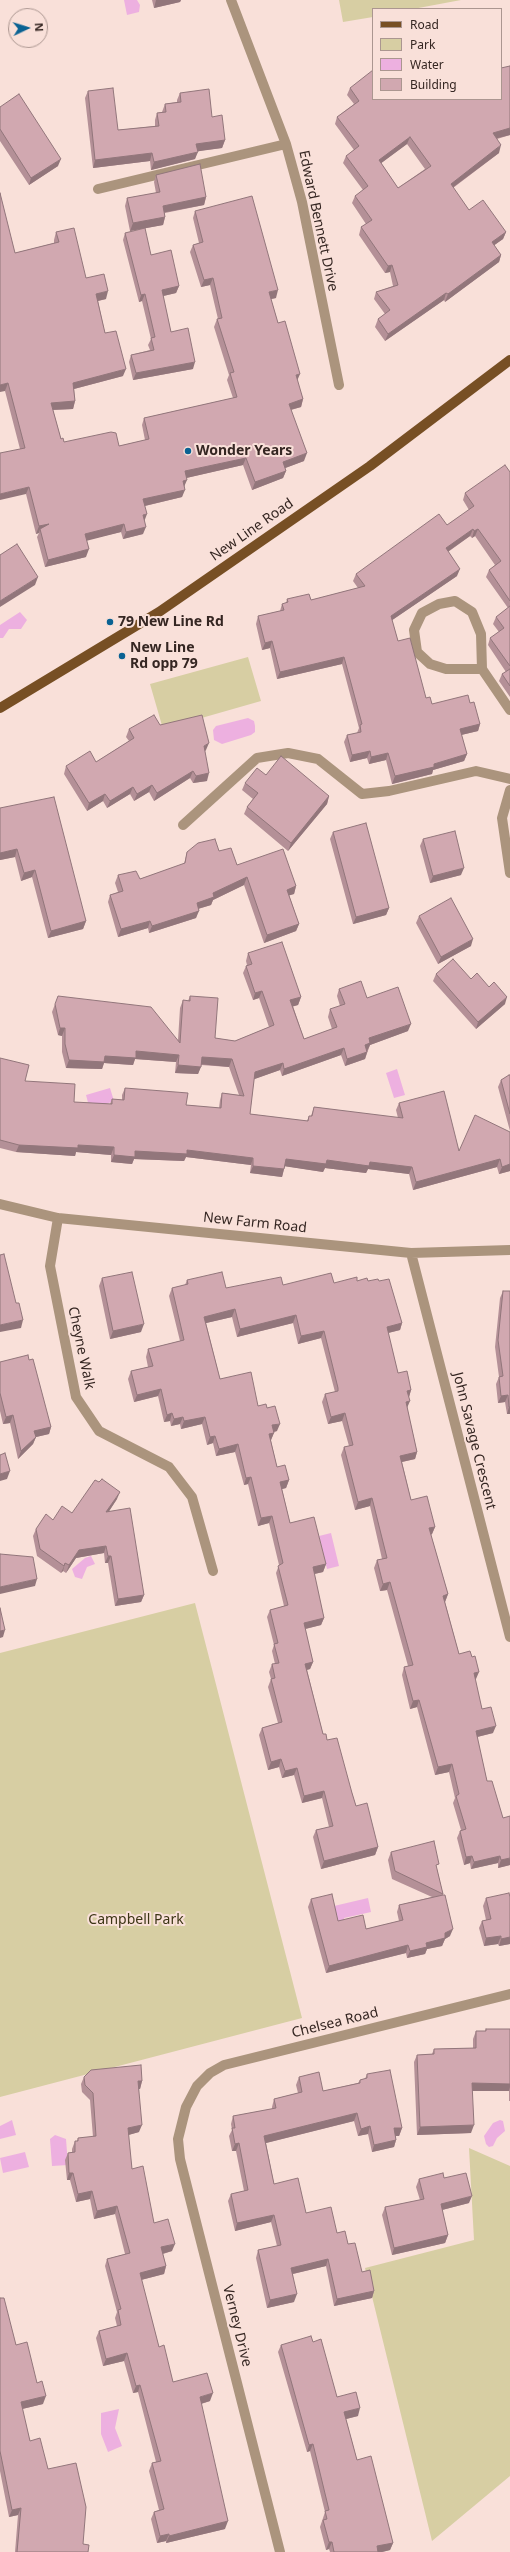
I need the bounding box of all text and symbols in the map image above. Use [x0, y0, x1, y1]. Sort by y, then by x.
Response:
north arrow [8, 8, 48, 48]
legend [372, 8, 502, 100]
text: Road [410, 16, 439, 33]
text: N [32, 22, 47, 32]
text: Park [410, 36, 435, 53]
text: Water [410, 56, 444, 73]
text: Building [410, 76, 457, 93]
street label: Edward Bennett Drive [295, 149, 341, 293]
place label: Wonder Years [196, 443, 292, 459]
marker: Wonder Years [183, 446, 193, 456]
street label: New Line Road [207, 495, 297, 565]
place label: 79 New Line Rd [118, 614, 224, 630]
marker: 79 New Line Rd [105, 617, 115, 627]
place label: New Line Rd opp 79 [130, 640, 198, 672]
marker: New Line Rd opp 79 [117, 651, 127, 661]
street label: New Farm Road [202, 1209, 308, 1237]
street label: Cheyne Walk [64, 1305, 98, 1391]
street label: John Savage Crescent [449, 1370, 499, 1512]
park label: Campbell Park [88, 1912, 184, 1928]
street label: Chelsea Road [290, 2004, 380, 2042]
street label: Verney Drive [219, 2283, 255, 2369]

